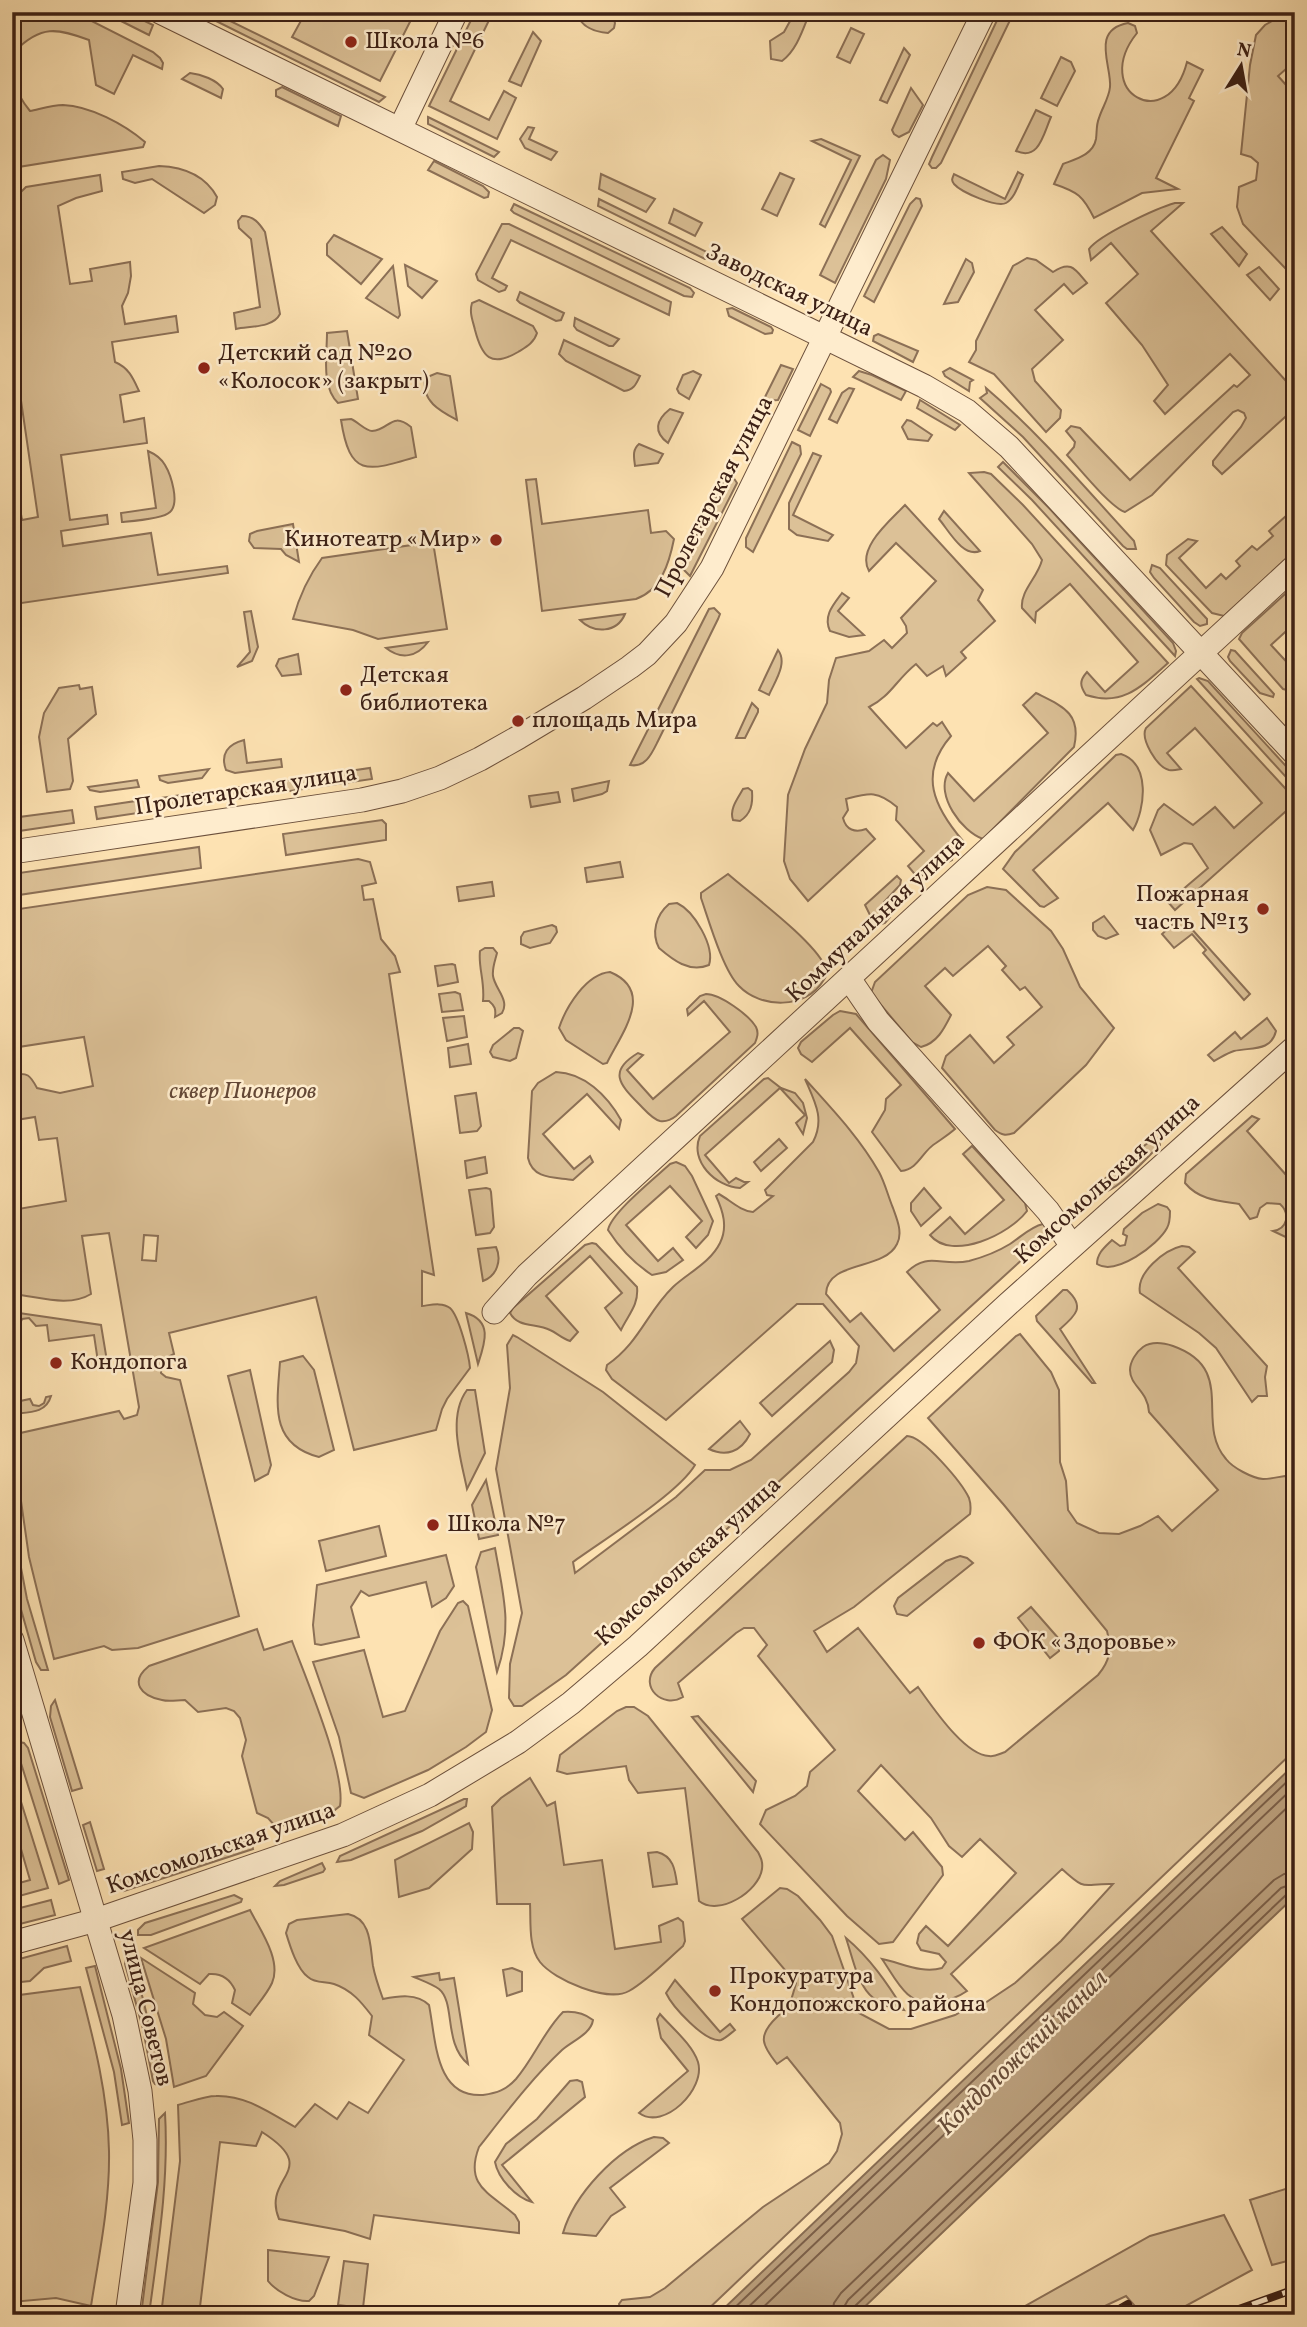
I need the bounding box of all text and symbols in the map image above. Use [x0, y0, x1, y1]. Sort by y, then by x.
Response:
place label: Школа №6 [365, 25, 484, 59]
north arrow [1206, 32, 1276, 102]
marker: Школа №6 [343, 34, 359, 50]
text: N [1235, 37, 1253, 65]
street label: Заводская улица [699, 236, 879, 346]
place label: Детский сад №20 «Колосок» (закрыт) [218, 337, 429, 399]
marker: Детский сад №20 «Колосок» (закрыт) [196, 360, 212, 376]
street label: Пролетарская улица [647, 390, 783, 604]
place label: Кинотеатр «Мир» [284, 523, 482, 557]
marker: Кинотеатр «Мир» [488, 532, 504, 548]
place label: Детская библиотека [360, 659, 489, 721]
marker: Детская библиотека [338, 682, 354, 698]
place label: площадь Мира [532, 704, 698, 738]
marker: площадь Мира [510, 713, 526, 729]
street label: Пролетарская улица [132, 757, 360, 825]
street label: Коммунальная улица [779, 827, 973, 1011]
place label: Пожарная часть №13 [1134, 878, 1249, 940]
marker: Пожарная часть №13 [1255, 901, 1271, 917]
park label: сквер Пионеров [169, 1075, 317, 1109]
street label: Комсомольская улица [1007, 1087, 1209, 1273]
place label: Кондопога [70, 1346, 188, 1380]
marker: Кондопога [48, 1355, 64, 1371]
street label: Комсомольская улица [588, 1469, 790, 1655]
place label: Школа №7 [447, 1508, 566, 1542]
marker: Школа №7 [425, 1517, 441, 1533]
place label: ФОК «Здоровье» [993, 1626, 1177, 1660]
marker: ФОК «Здоровье» [971, 1635, 987, 1651]
street label: Комсомольская улица [102, 1794, 340, 1904]
street label: улица Советов [109, 1926, 181, 2090]
place label: Прокуратура Кондопожского района [729, 1960, 986, 2022]
water label: Кондопожский канал [930, 1962, 1116, 2144]
marker: Прокуратура Кондопожского района [707, 1983, 723, 1999]

